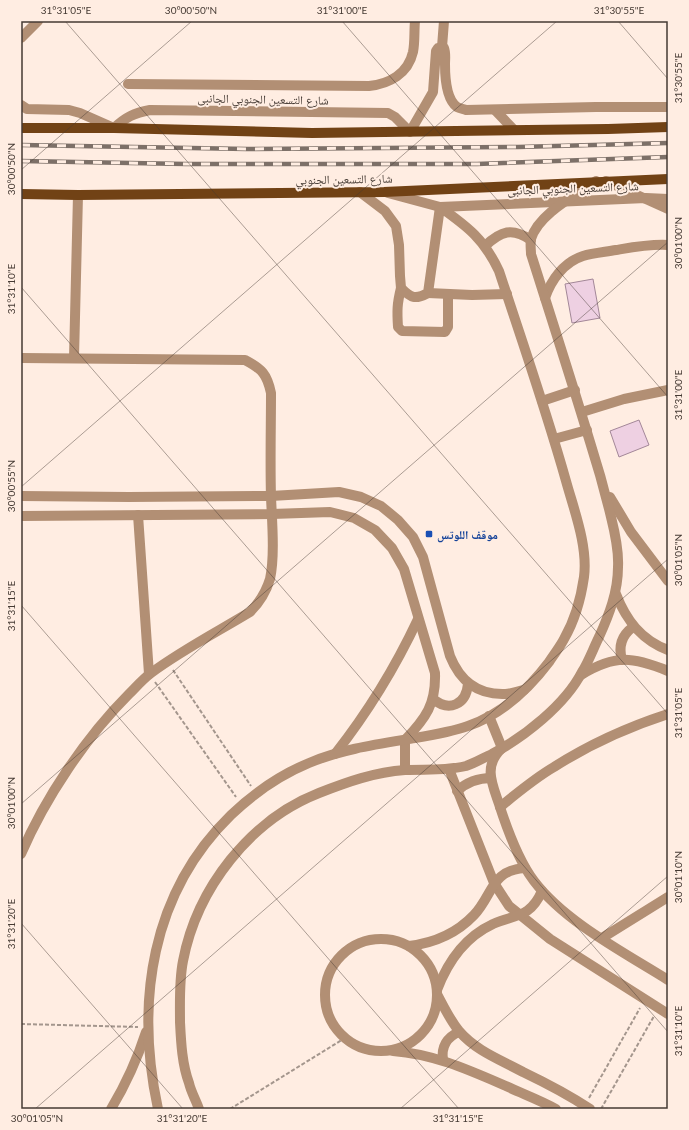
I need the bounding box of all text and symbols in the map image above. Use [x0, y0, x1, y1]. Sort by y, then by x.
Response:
text: 31°31'05"E [41, 4, 91, 16]
text: 30°00'50"N [165, 4, 217, 16]
text: 31°31'00"E [317, 4, 367, 16]
text: 31°30'55"E [594, 4, 644, 16]
text: 31°30'55"E [672, 53, 684, 103]
street label: شارع التسعين الجنوبي الجانبى [197, 90, 329, 111]
text: 30°00'50"N [5, 143, 17, 195]
street label: شارع التسعين الجنوبي [295, 171, 393, 190]
street label: شارع التسعين الجنوبي الجانبى [507, 178, 639, 201]
text: 30°01'00"N [672, 217, 684, 269]
text: 31°31'10"E [5, 264, 17, 314]
text: 31°31'00"E [672, 370, 684, 420]
text: 30°00'55"N [5, 460, 17, 512]
place label: موقف اللوتس [437, 527, 498, 543]
marker: موقف اللوتس [424, 529, 434, 539]
text: 30°01'05"N [672, 534, 684, 586]
text: 31°31'15"E [5, 581, 17, 631]
text: 31°31'05"E [672, 688, 684, 738]
text: 30°01'00"N [5, 777, 17, 829]
text: 30°01'10"N [672, 851, 684, 903]
text: 31°31'20"E [5, 899, 17, 949]
text: 31°31'10"E [672, 1006, 684, 1056]
text: 30°01'05"N [11, 1112, 63, 1124]
text: 31°31'20"E [157, 1112, 207, 1124]
text: 31°31'15"E [433, 1112, 483, 1124]

